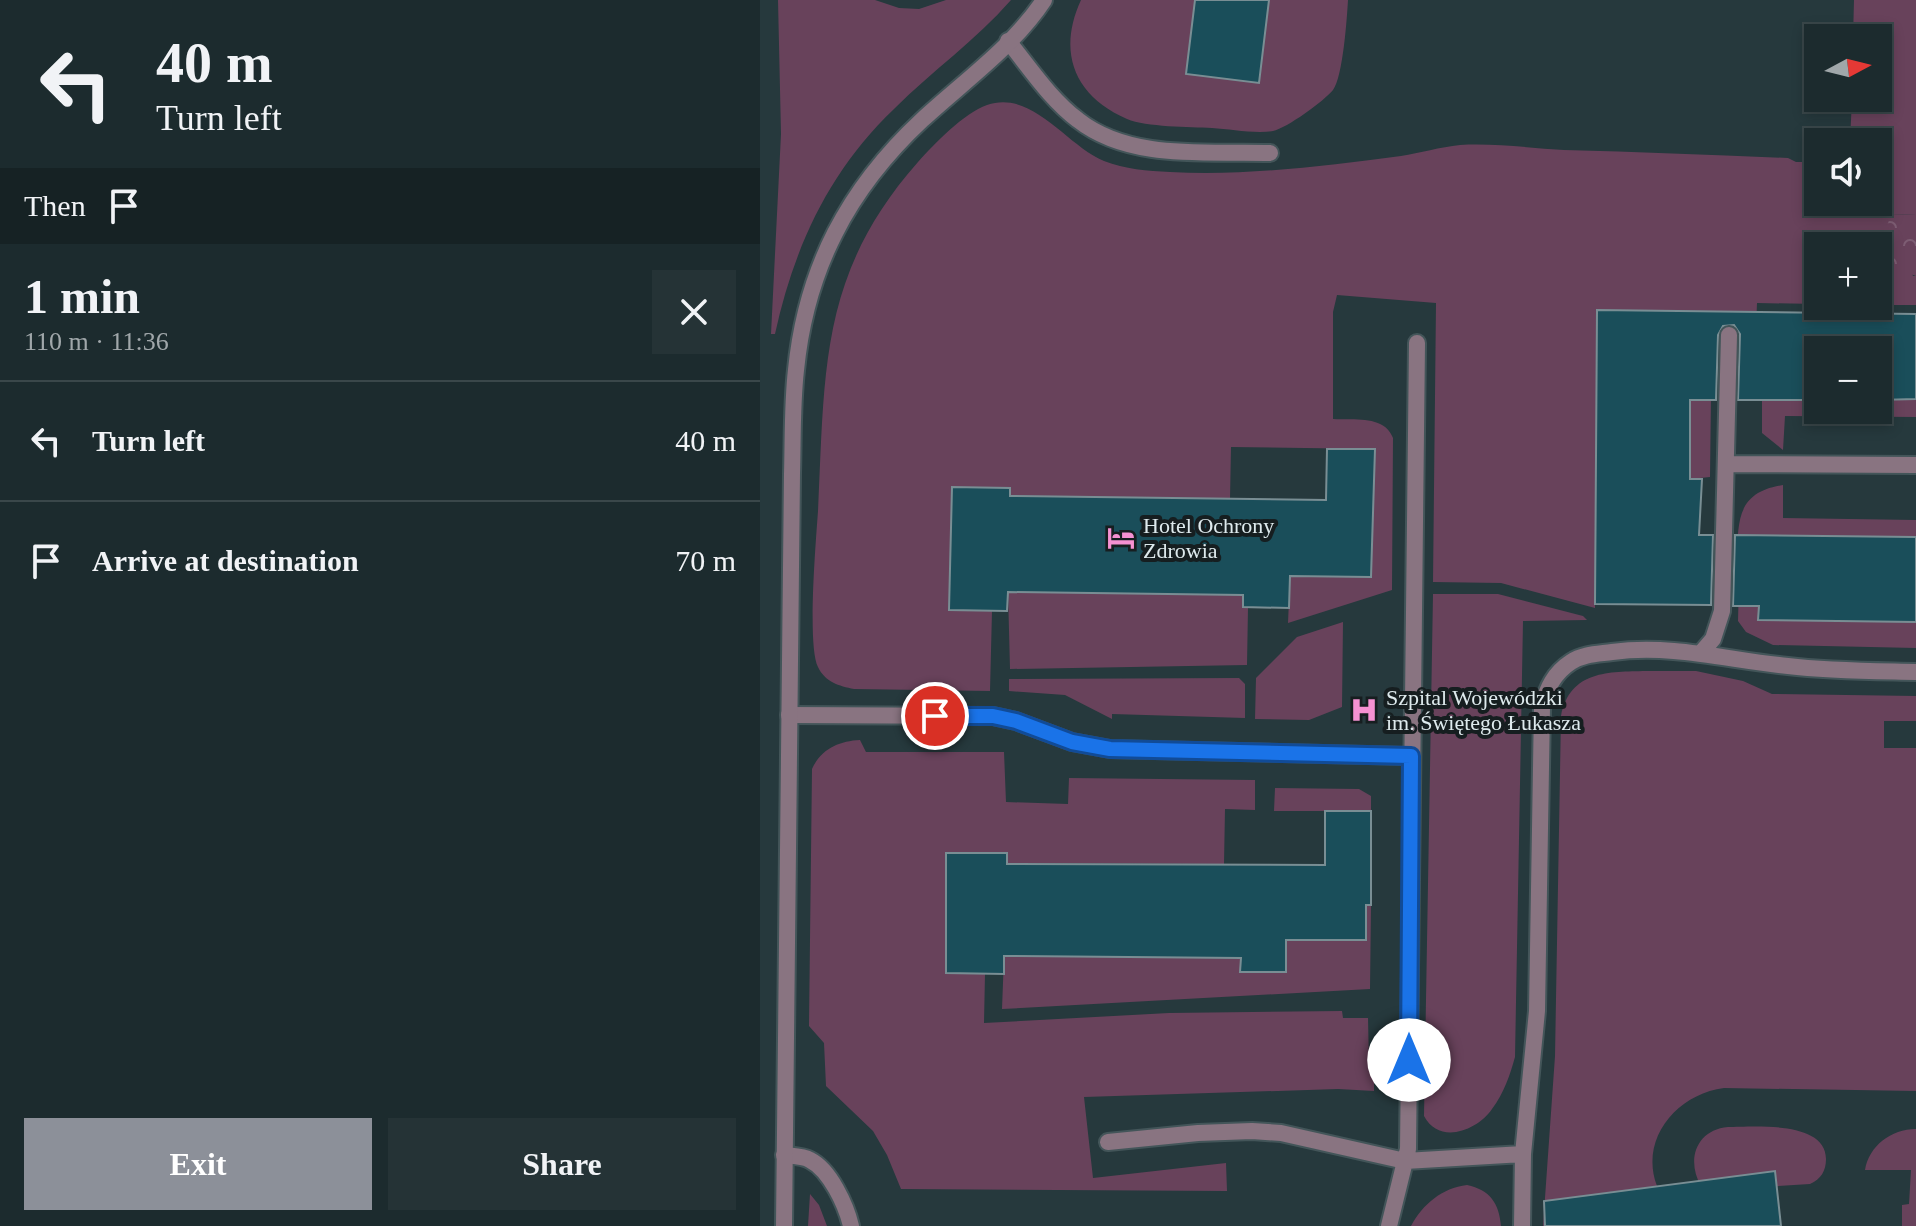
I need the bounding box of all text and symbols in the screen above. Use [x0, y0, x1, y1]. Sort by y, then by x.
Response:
north arrow [1804, 24, 1892, 112]
map controls [1804, 24, 1892, 424]
icon: left [24, 32, 128, 136]
text: 40 m [156, 32, 273, 94]
text: Turn left [156, 98, 282, 138]
button: sound [1804, 128, 1892, 216]
icon: arrive [102, 184, 146, 228]
text: Then [24, 189, 86, 222]
button: + [1804, 232, 1892, 320]
text: 1 min [24, 270, 140, 323]
button: close [652, 270, 736, 354]
text: 110 m · 11:36 [24, 327, 169, 356]
button: − [1804, 336, 1892, 424]
icon: left [24, 419, 68, 463]
text: Turn left [92, 424, 205, 457]
text: 40 m [675, 424, 736, 457]
place label: Hotel Ochrony Zdrowia [1143, 513, 1274, 563]
hotel icon: Hotel Ochrony Zdrowia [1106, 523, 1136, 553]
icon: arrive [24, 539, 68, 583]
text: Arrive at destination [92, 544, 359, 577]
text: 70 m [675, 544, 736, 577]
pin [901, 682, 969, 750]
place label: Szpital Wojewódzki im. Świętego Łukasza [1386, 685, 1581, 735]
icon: arrive [913, 694, 957, 738]
hospital icon: Szpital Wojewódzki im. Świętego Łukasza [1349, 695, 1379, 725]
position arrow [1367, 1018, 1451, 1102]
button: Exit [24, 1118, 372, 1210]
button: Share [388, 1118, 736, 1210]

